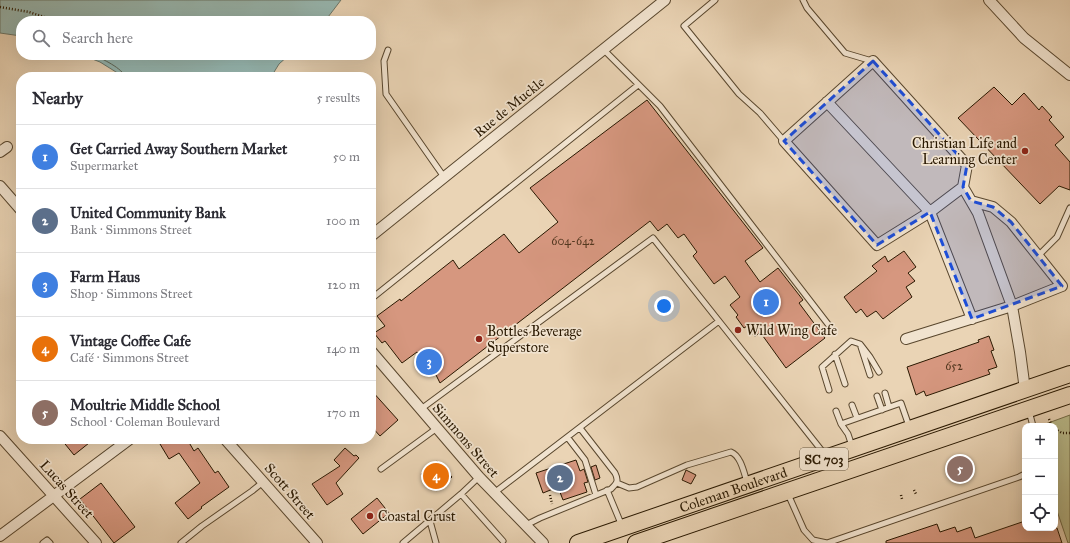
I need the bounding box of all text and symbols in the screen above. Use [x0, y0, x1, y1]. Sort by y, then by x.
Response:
search box [16, 16, 376, 60]
icon: search [30, 27, 52, 49]
text: Search here [62, 29, 133, 47]
street label: Rue de Muckle [471, 74, 548, 141]
text: Nearby [32, 88, 83, 109]
text: 5 results [316, 90, 360, 106]
place label: Christian Life and Learning Center [912, 135, 1018, 168]
text: Get Carried Away Southern Market [70, 140, 287, 158]
marker: Christian Life and Learning Center [1020, 146, 1030, 156]
text: 1 [42, 149, 48, 165]
text: 50 m [333, 149, 360, 165]
text: Supermarket [70, 158, 138, 174]
text: United Community Bank [70, 204, 226, 222]
text: 2 [42, 213, 48, 229]
text: 100 m [326, 213, 360, 229]
text: Bank · Simmons Street [70, 222, 192, 238]
house number: 604-642 [551, 234, 595, 248]
text: Farm Haus [70, 268, 140, 286]
text: 3 [42, 277, 48, 293]
text: 120 m [327, 277, 360, 293]
text: Shop · Simmons Street [70, 286, 193, 302]
pin: 1 [753, 287, 779, 317]
your location [654, 296, 674, 316]
place label: Wild Wing Cafe [746, 322, 837, 339]
place label: Bottles Beverage Superstore [487, 323, 582, 356]
marker: Wild Wing Cafe [733, 325, 743, 335]
text: Vintage Coffee Cafe [70, 332, 191, 350]
marker: Bottles Beverage Superstore [474, 334, 484, 344]
text: 4 [41, 341, 49, 357]
text: 140 m [326, 341, 360, 357]
pin: 3 [416, 347, 442, 377]
text: Café · Simmons Street [70, 350, 189, 366]
house number: 652 [945, 359, 963, 373]
text: Moultrie Middle School [70, 396, 220, 414]
street label: Simmons Street [429, 400, 503, 481]
text: 5 [42, 405, 48, 421]
text: 170 m [327, 405, 360, 421]
text: School · Coleman Boulevard [70, 414, 220, 430]
map controls [1022, 423, 1058, 531]
button: + [1022, 423, 1058, 459]
road number: SC 703 [800, 448, 848, 470]
pin: 5 [947, 454, 973, 484]
street label: Lucas Street [36, 457, 97, 522]
button: − [1022, 459, 1058, 495]
street label: Scott Street [261, 460, 319, 523]
pin: 4 [423, 461, 449, 491]
pin: 2 [547, 463, 573, 493]
street label: Coleman Boulevard [677, 464, 789, 517]
button: locate [1022, 495, 1058, 531]
place label: Coastal Crust [378, 508, 456, 525]
marker: Coastal Crust [365, 511, 375, 521]

